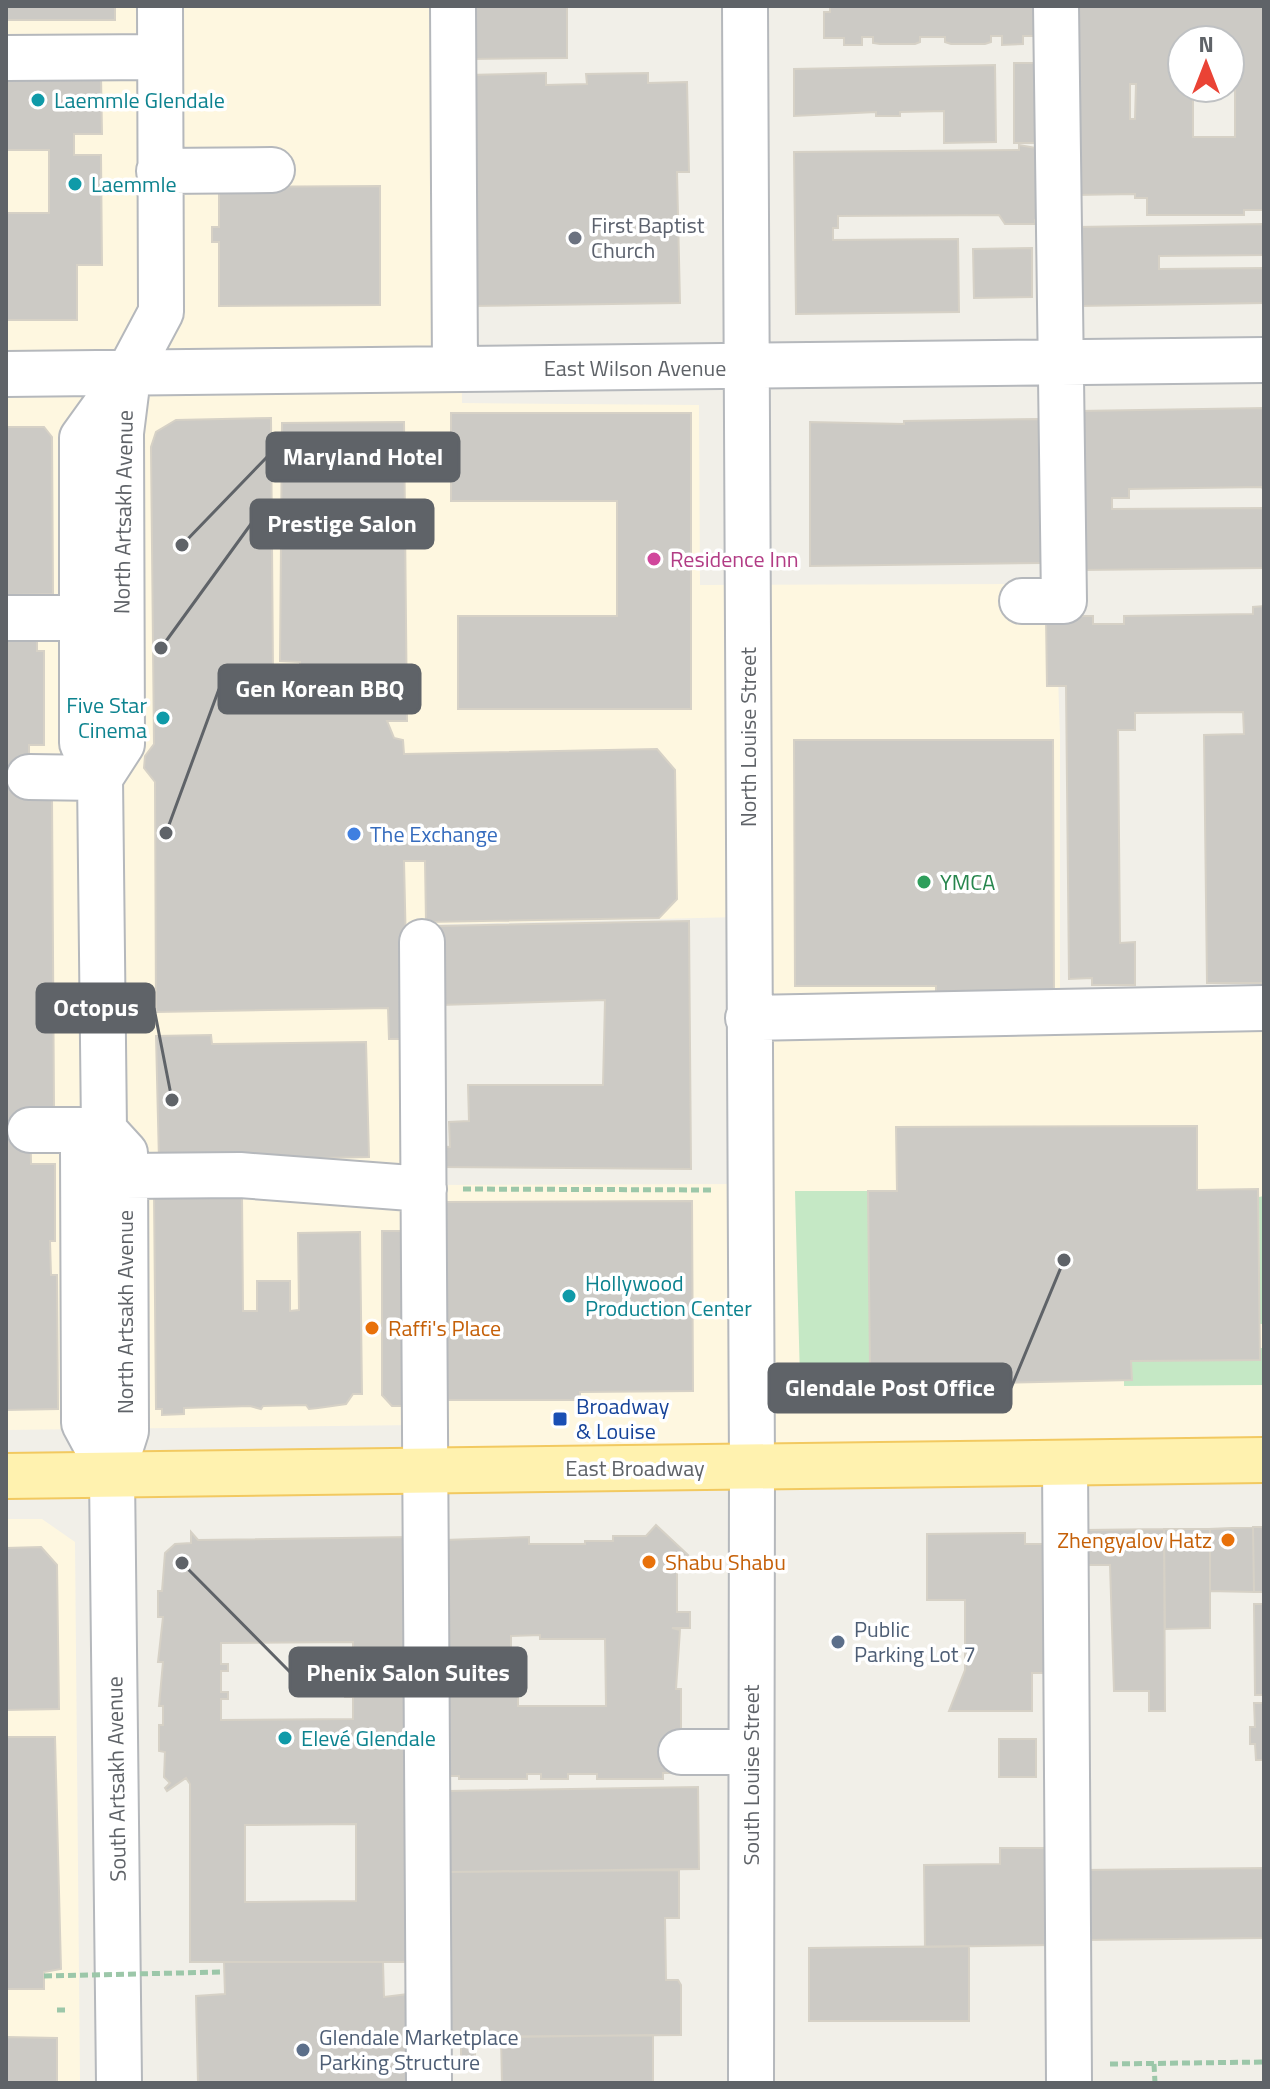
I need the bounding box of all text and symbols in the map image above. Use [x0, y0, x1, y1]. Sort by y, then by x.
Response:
north arrow [1166, 24, 1246, 104]
text: N [1198, 27, 1214, 61]
place label: Laemmle Glendale [54, 83, 225, 117]
marker: Laemmle Glendale [29, 91, 47, 109]
place label: Laemmle [91, 167, 177, 201]
marker: Laemmle [66, 175, 84, 193]
place label: First Baptist Church [591, 208, 705, 267]
marker: First Baptist Church [566, 229, 584, 247]
street label: East Wilson Avenue [544, 351, 726, 385]
street label: North Artsakh Avenue [104, 410, 142, 614]
callout: Maryland Hotel [267, 433, 459, 481]
text: Maryland Hotel [283, 438, 443, 474]
callout: Prestige Salon [251, 500, 433, 548]
text: Prestige Salon [267, 505, 417, 541]
place label: Residence Inn [670, 542, 799, 576]
marker: Residence Inn [645, 550, 663, 568]
street label: North Louise Street [731, 647, 765, 827]
callout: Gen Korean BBQ [219, 665, 420, 713]
text: Gen Korean BBQ [236, 670, 404, 706]
place label: Five Star Cinema [66, 688, 147, 747]
marker: Five Star Cinema [154, 709, 172, 727]
place label: The Exchange [370, 817, 498, 851]
marker: The Exchange [345, 825, 363, 843]
place label: YMCA [940, 865, 995, 899]
marker: YMCA [915, 873, 933, 891]
callout: Octopus [37, 984, 154, 1032]
text: Octopus [53, 989, 139, 1025]
street label: North Artsakh Avenue [108, 1210, 142, 1414]
place label: Hollywood Production Center [585, 1266, 752, 1325]
marker: Hollywood Production Center [560, 1287, 578, 1305]
place label: Raffi's Place [388, 1311, 501, 1345]
marker: Raffi's Place [363, 1319, 381, 1337]
callout: Glendale Post Office [769, 1364, 1011, 1412]
text: Glendale Post Office [785, 1369, 995, 1405]
place label: Broadway & Louise [576, 1389, 670, 1448]
marker: Broadway & Louise [551, 1410, 569, 1428]
street label: East Broadway [565, 1451, 705, 1485]
place label: Zhengyalov Hatz [1057, 1523, 1212, 1557]
marker: Zhengyalov Hatz [1219, 1531, 1237, 1549]
place label: Shabu Shabu [665, 1545, 786, 1579]
marker: Shabu Shabu [640, 1553, 658, 1571]
place label: Public Parking Lot 7 [854, 1612, 976, 1671]
marker: Public Parking Lot 7 [829, 1633, 847, 1651]
callout: Phenix Salon Suites [290, 1648, 526, 1696]
text: Phenix Salon Suites [306, 1654, 510, 1690]
street label: South Artsakh Avenue [97, 1676, 135, 1882]
street label: South Louise Street [734, 1684, 768, 1866]
place label: Elevé Glendale [301, 1721, 436, 1755]
marker: Elevé Glendale [276, 1729, 294, 1747]
place label: Glendale Marketplace Parking Structure [319, 2020, 519, 2079]
marker: Glendale Marketplace Parking Structure [294, 2041, 312, 2059]

